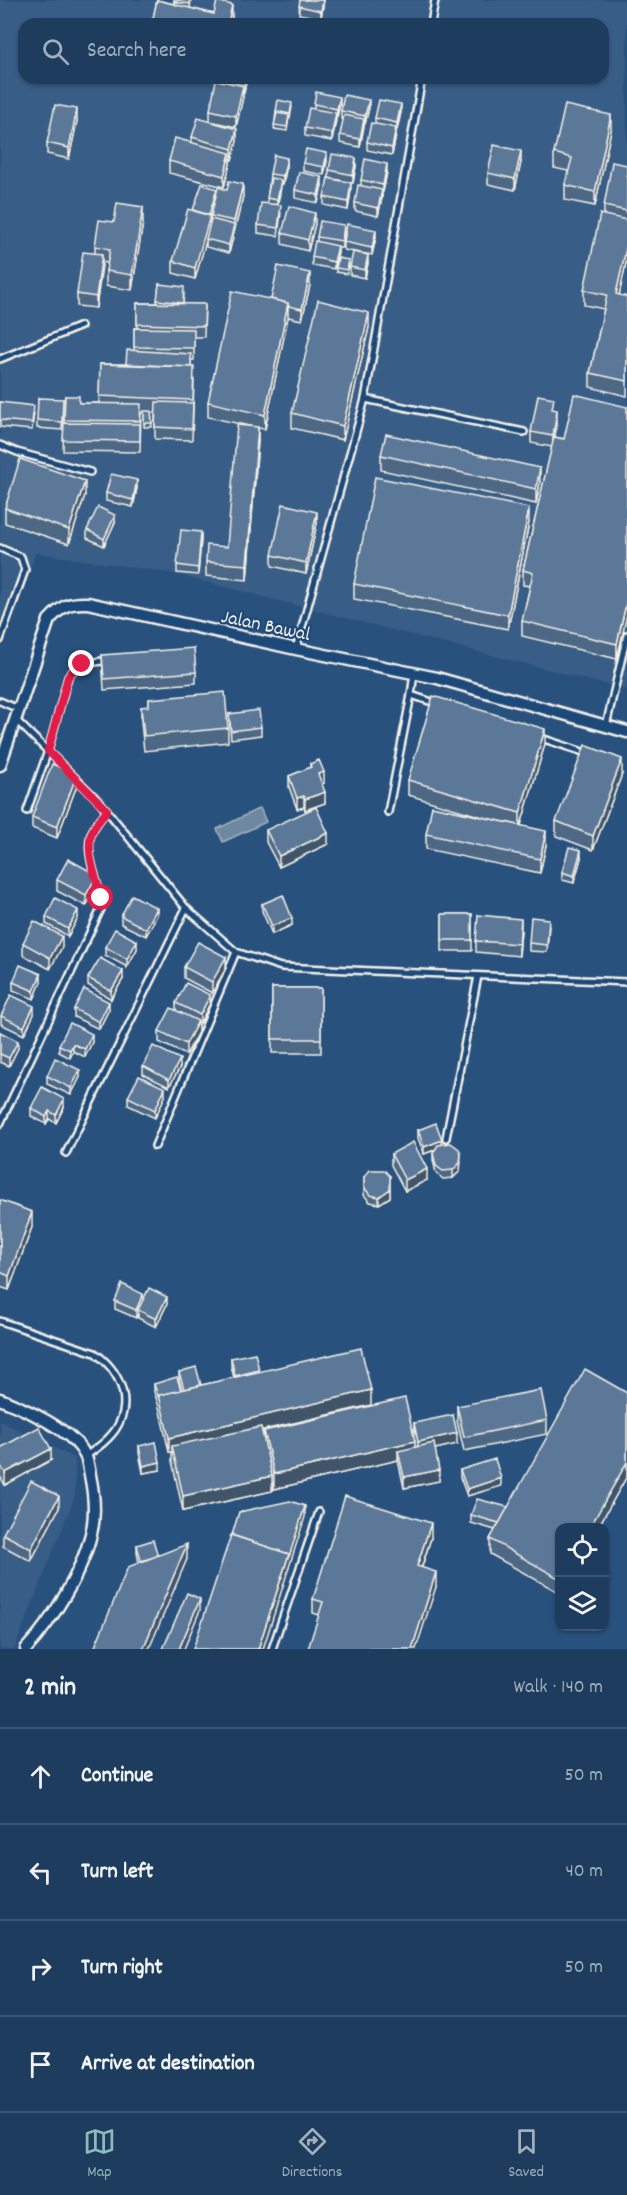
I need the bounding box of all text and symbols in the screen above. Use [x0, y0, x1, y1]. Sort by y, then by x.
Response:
search box [18, 18, 609, 84]
icon: search [39, 35, 72, 68]
text: Search here [87, 36, 186, 67]
street label: Jalan Bawal [218, 604, 313, 650]
route end [68, 650, 94, 676]
route start [87, 884, 113, 910]
map controls [555, 1523, 609, 1631]
button: locate [555, 1523, 609, 1577]
button: layers [555, 1577, 609, 1631]
text: 2 min [24, 1670, 76, 1707]
text: Walk · 140 m [514, 1674, 603, 1702]
icon: ahead [24, 1760, 57, 1793]
text: Continue [81, 1761, 153, 1792]
text: 50 m [565, 1762, 603, 1790]
icon: left [24, 1856, 57, 1889]
text: Turn left [81, 1857, 153, 1888]
text: 40 m [565, 1858, 603, 1886]
icon: right [24, 1952, 57, 1985]
text: Turn right [81, 1953, 163, 1984]
text: 50 m [565, 1954, 603, 1982]
icon: arrive [24, 2048, 57, 2081]
text: Arrive at destination [81, 2049, 255, 2080]
tab: Map [83, 2125, 116, 2184]
tab: Directions [282, 2125, 342, 2184]
tab: Saved [508, 2125, 544, 2184]

